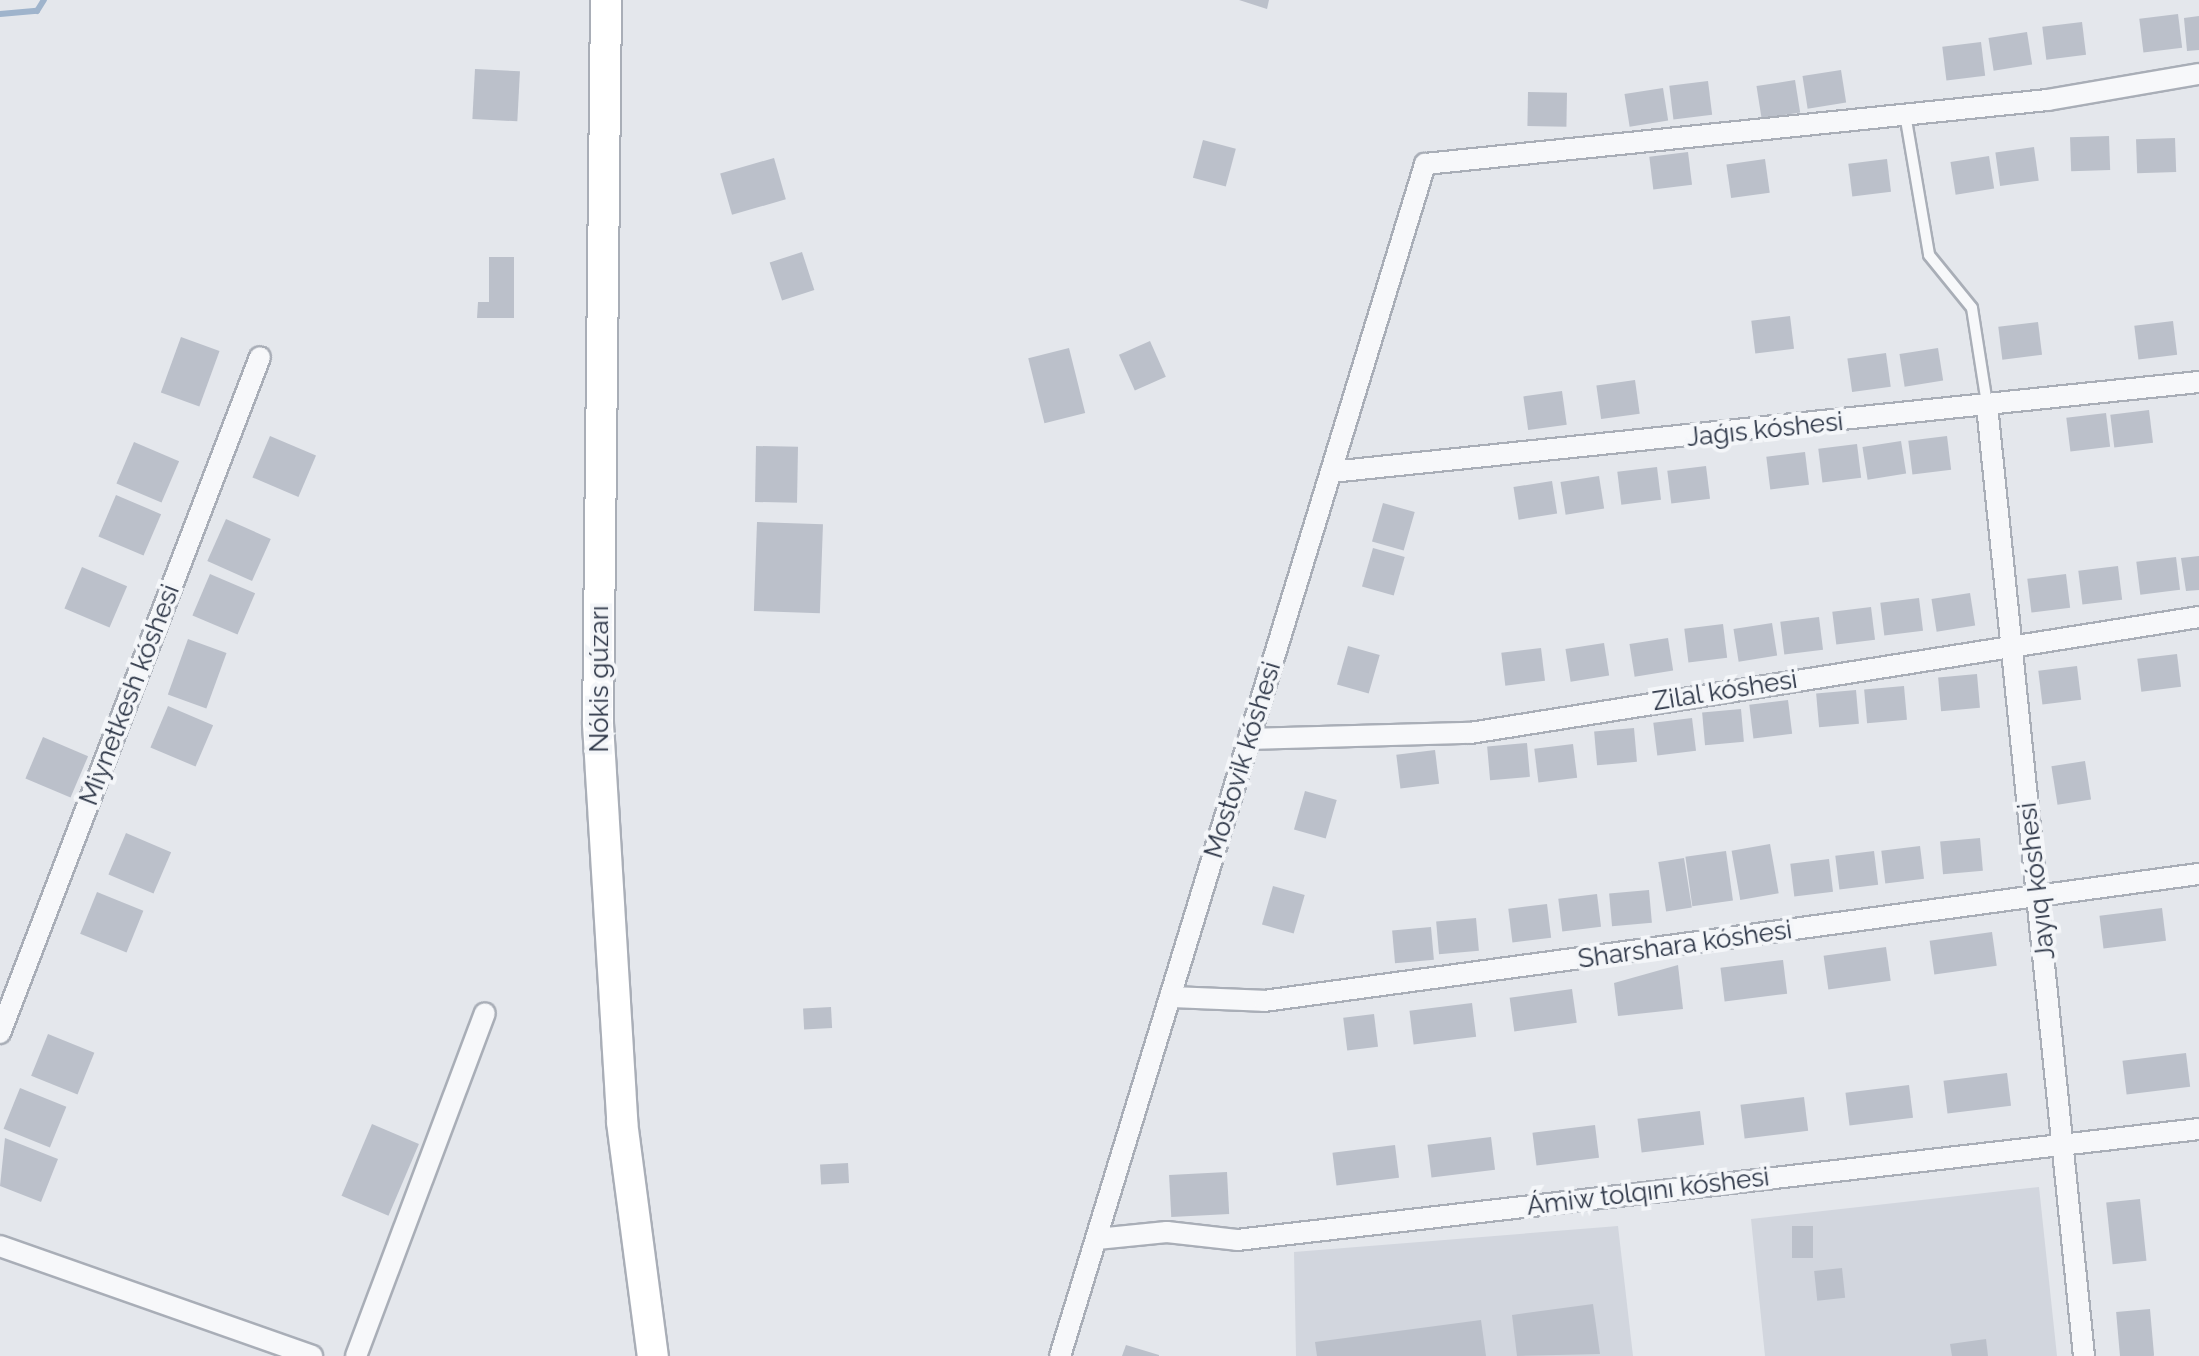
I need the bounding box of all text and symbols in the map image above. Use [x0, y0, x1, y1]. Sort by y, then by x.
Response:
street label: Jaǵıs kóshesi [1685, 406, 1845, 454]
street label: Miynetkesh kóshesi [74, 580, 186, 810]
street label: Nókis gúzarı [584, 605, 616, 753]
street label: Mostovik kóshesi [1198, 658, 1288, 862]
street label: Zilal kóshesi [1650, 664, 1800, 718]
street label: Jayıq kóshesi [2012, 801, 2062, 961]
street label: Sharshara kóshesi [1576, 915, 1794, 975]
street label: Ámiw tolqını kóshesi [1525, 1162, 1771, 1222]

